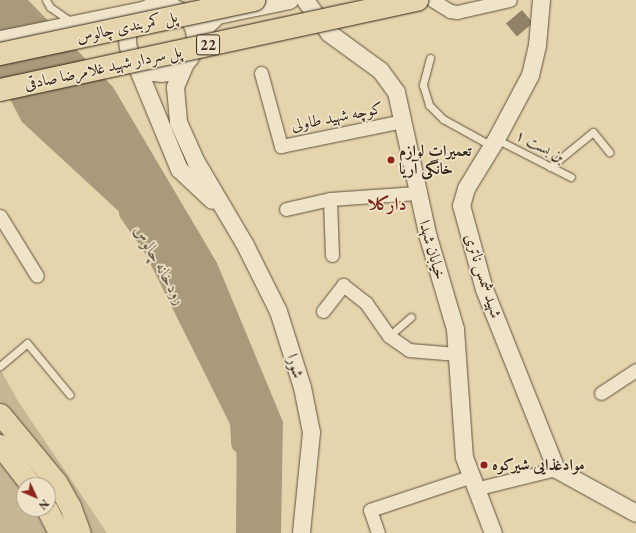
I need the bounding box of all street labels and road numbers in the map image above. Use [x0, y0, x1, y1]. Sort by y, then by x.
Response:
street label: پل کمربندی چالوس [75, 7, 179, 47]
road number: 22 [196, 32, 220, 58]
street label: پل سردار شهید غلامرضا صادقی [22, 42, 184, 94]
street label: کوچه شهید طاولی [289, 99, 385, 135]
street label: بن بست ۱ [512, 125, 568, 167]
street label: خیابان شهدا [414, 218, 450, 282]
street label: شهید شمس ناتری [460, 231, 506, 321]
street label: شورا [282, 351, 308, 381]

